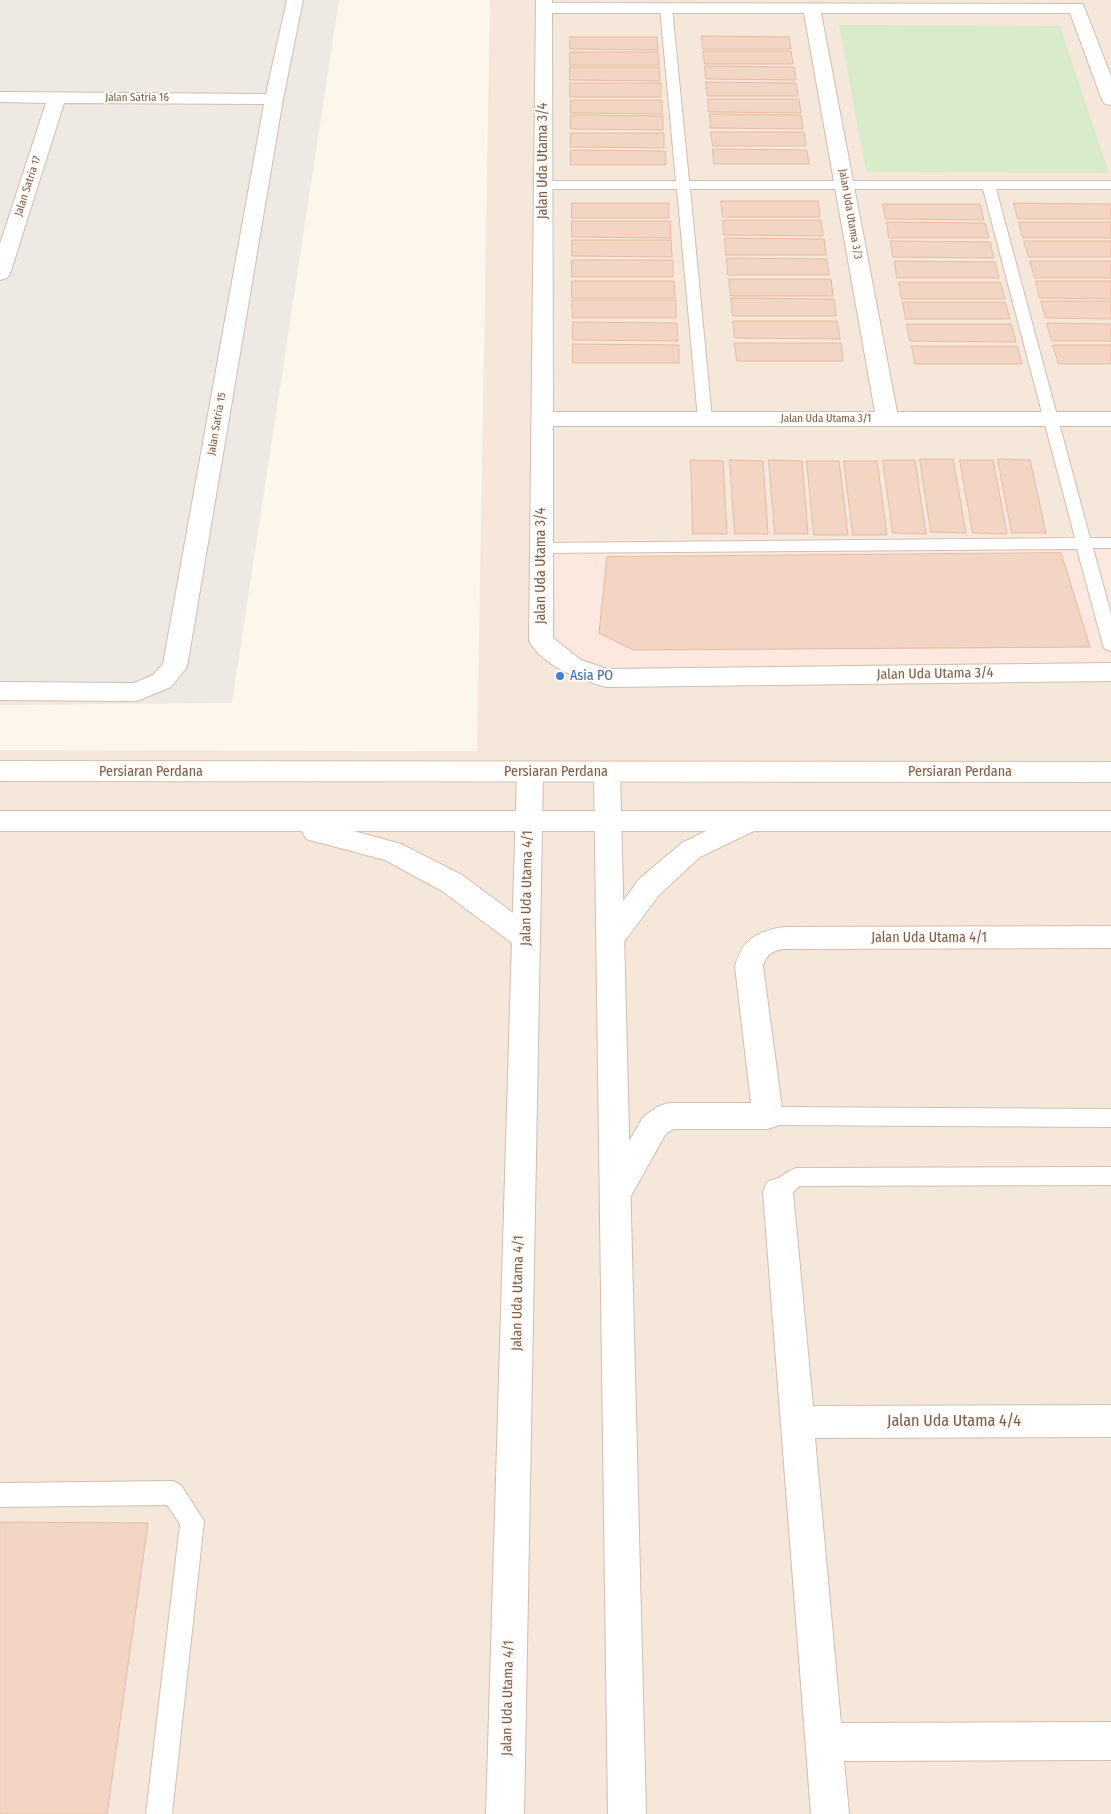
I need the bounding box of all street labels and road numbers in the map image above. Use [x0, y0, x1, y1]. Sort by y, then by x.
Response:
street label: Jalan Satria 16 [105, 91, 169, 105]
street label: Jalan Uda Utama 3/4 [535, 103, 551, 219]
street label: Jalan Satria 17 [12, 154, 44, 218]
street label: Jalan Uda Utama 3/3 [836, 168, 864, 260]
street label: Jalan Satria 15 [205, 392, 229, 456]
street label: Jalan Uda Utama 3/1 [781, 412, 871, 426]
street label: Jalan Uda Utama 3/4 [533, 508, 549, 624]
street label: Jalan Uda Utama 3/4 [876, 665, 994, 683]
street label: Persiaran Perdana [99, 764, 203, 780]
street label: Persiaran Perdana [504, 764, 608, 780]
street label: Persiaran Perdana [908, 764, 1012, 780]
street label: Jalan Uda Utama 4/1 [518, 830, 536, 946]
street label: Jalan Uda Utama 4/1 [871, 930, 987, 946]
street label: Jalan Uda Utama 4/1 [509, 1235, 527, 1351]
street label: Jalan Uda Utama 4/4 [887, 1412, 1021, 1432]
street label: Jalan Uda Utama 4/1 [499, 1640, 517, 1756]

